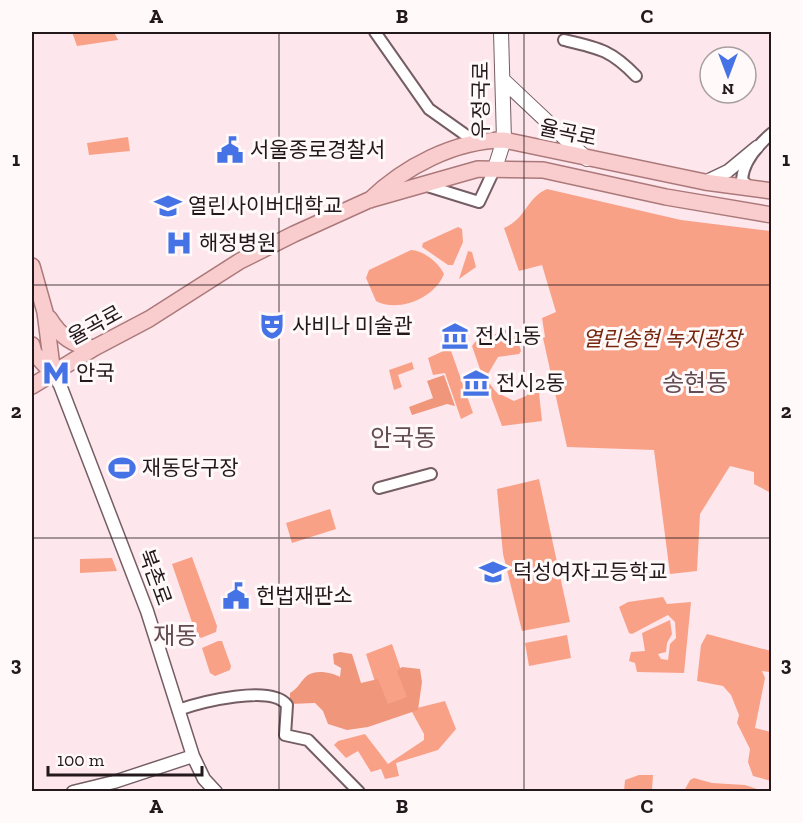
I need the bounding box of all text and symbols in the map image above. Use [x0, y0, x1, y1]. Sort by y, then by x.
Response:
text: A [149, 4, 163, 28]
text: B [396, 4, 408, 28]
text: C [641, 4, 654, 28]
north arrow [698, 45, 758, 105]
street label: 우정국로 [468, 61, 493, 139]
text: N [722, 80, 734, 99]
street label: 율곡로 [537, 114, 599, 151]
public building icon: 서울종로경찰서 [215, 135, 245, 165]
place label: 서울종로경찰서 [250, 137, 385, 162]
text: 1 [12, 147, 20, 171]
text: 1 [782, 147, 790, 171]
school or university icon: 열린사이버대학교 [153, 191, 183, 221]
place label: 열린사이버대학교 [188, 193, 343, 218]
hospital icon: 해정병원 [164, 228, 194, 258]
place label: 해정병원 [199, 230, 276, 255]
street label: 율곡로 [63, 300, 126, 350]
theatre icon: 사비나 미술관 [257, 311, 287, 341]
place label: 사비나 미술관 [292, 313, 413, 338]
museum icon: 전시1동 [440, 321, 470, 351]
place label: 전시1동 [475, 323, 541, 348]
park label: 열린송현 녹지광장 [582, 326, 744, 351]
metro station icon: 안국 [41, 358, 71, 388]
place label: 안국 [76, 360, 115, 385]
museum icon: 전시2동 [461, 368, 491, 398]
district label: 송현동 [662, 368, 728, 397]
place label: 전시2동 [496, 370, 565, 395]
text: 2 [11, 399, 22, 423]
text: 2 [781, 399, 792, 423]
district label: 안국동 [370, 423, 436, 452]
sports icon: 재동당구장 [107, 453, 137, 483]
place label: 재동당구장 [142, 455, 239, 480]
street label: 북촌로 [134, 545, 177, 608]
school or university icon: 덕성여자고등학교 [478, 557, 508, 587]
place label: 덕성여자고등학교 [513, 559, 668, 584]
public building icon: 헌법재판소 [221, 581, 251, 611]
place label: 헌법재판소 [256, 583, 353, 608]
district label: 재동 [153, 621, 197, 650]
text: 3 [11, 652, 22, 676]
text: 3 [781, 652, 792, 676]
scale bar [48, 739, 202, 777]
text: 100 m [57, 749, 105, 771]
text: A [149, 794, 163, 818]
text: B [396, 794, 408, 818]
text: C [641, 794, 654, 818]

